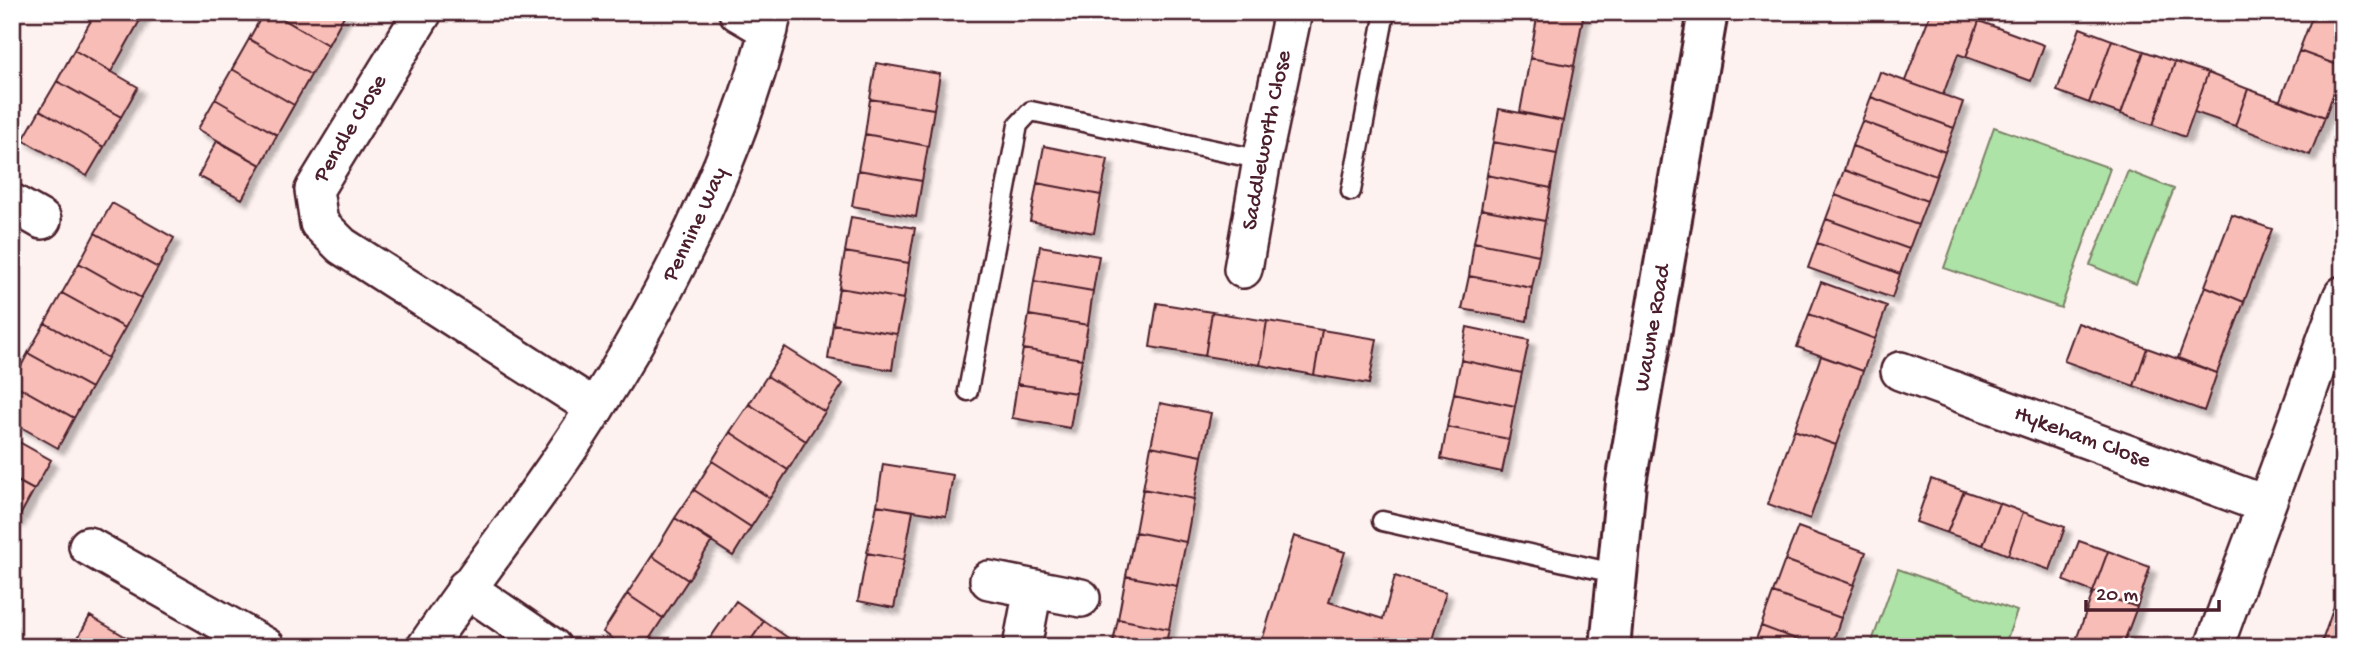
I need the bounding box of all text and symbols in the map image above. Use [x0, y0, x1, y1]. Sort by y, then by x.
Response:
street label: Saddleworth Close [1237, 47, 1298, 232]
street label: Pendle Close [308, 69, 394, 189]
street label: Pennine Way [656, 163, 734, 287]
street label: Wawne Road [1629, 261, 1678, 394]
street label: Hykeham Close [2010, 400, 2155, 475]
scale bar [2086, 568, 2218, 612]
text: 20 m [2096, 584, 2138, 609]

